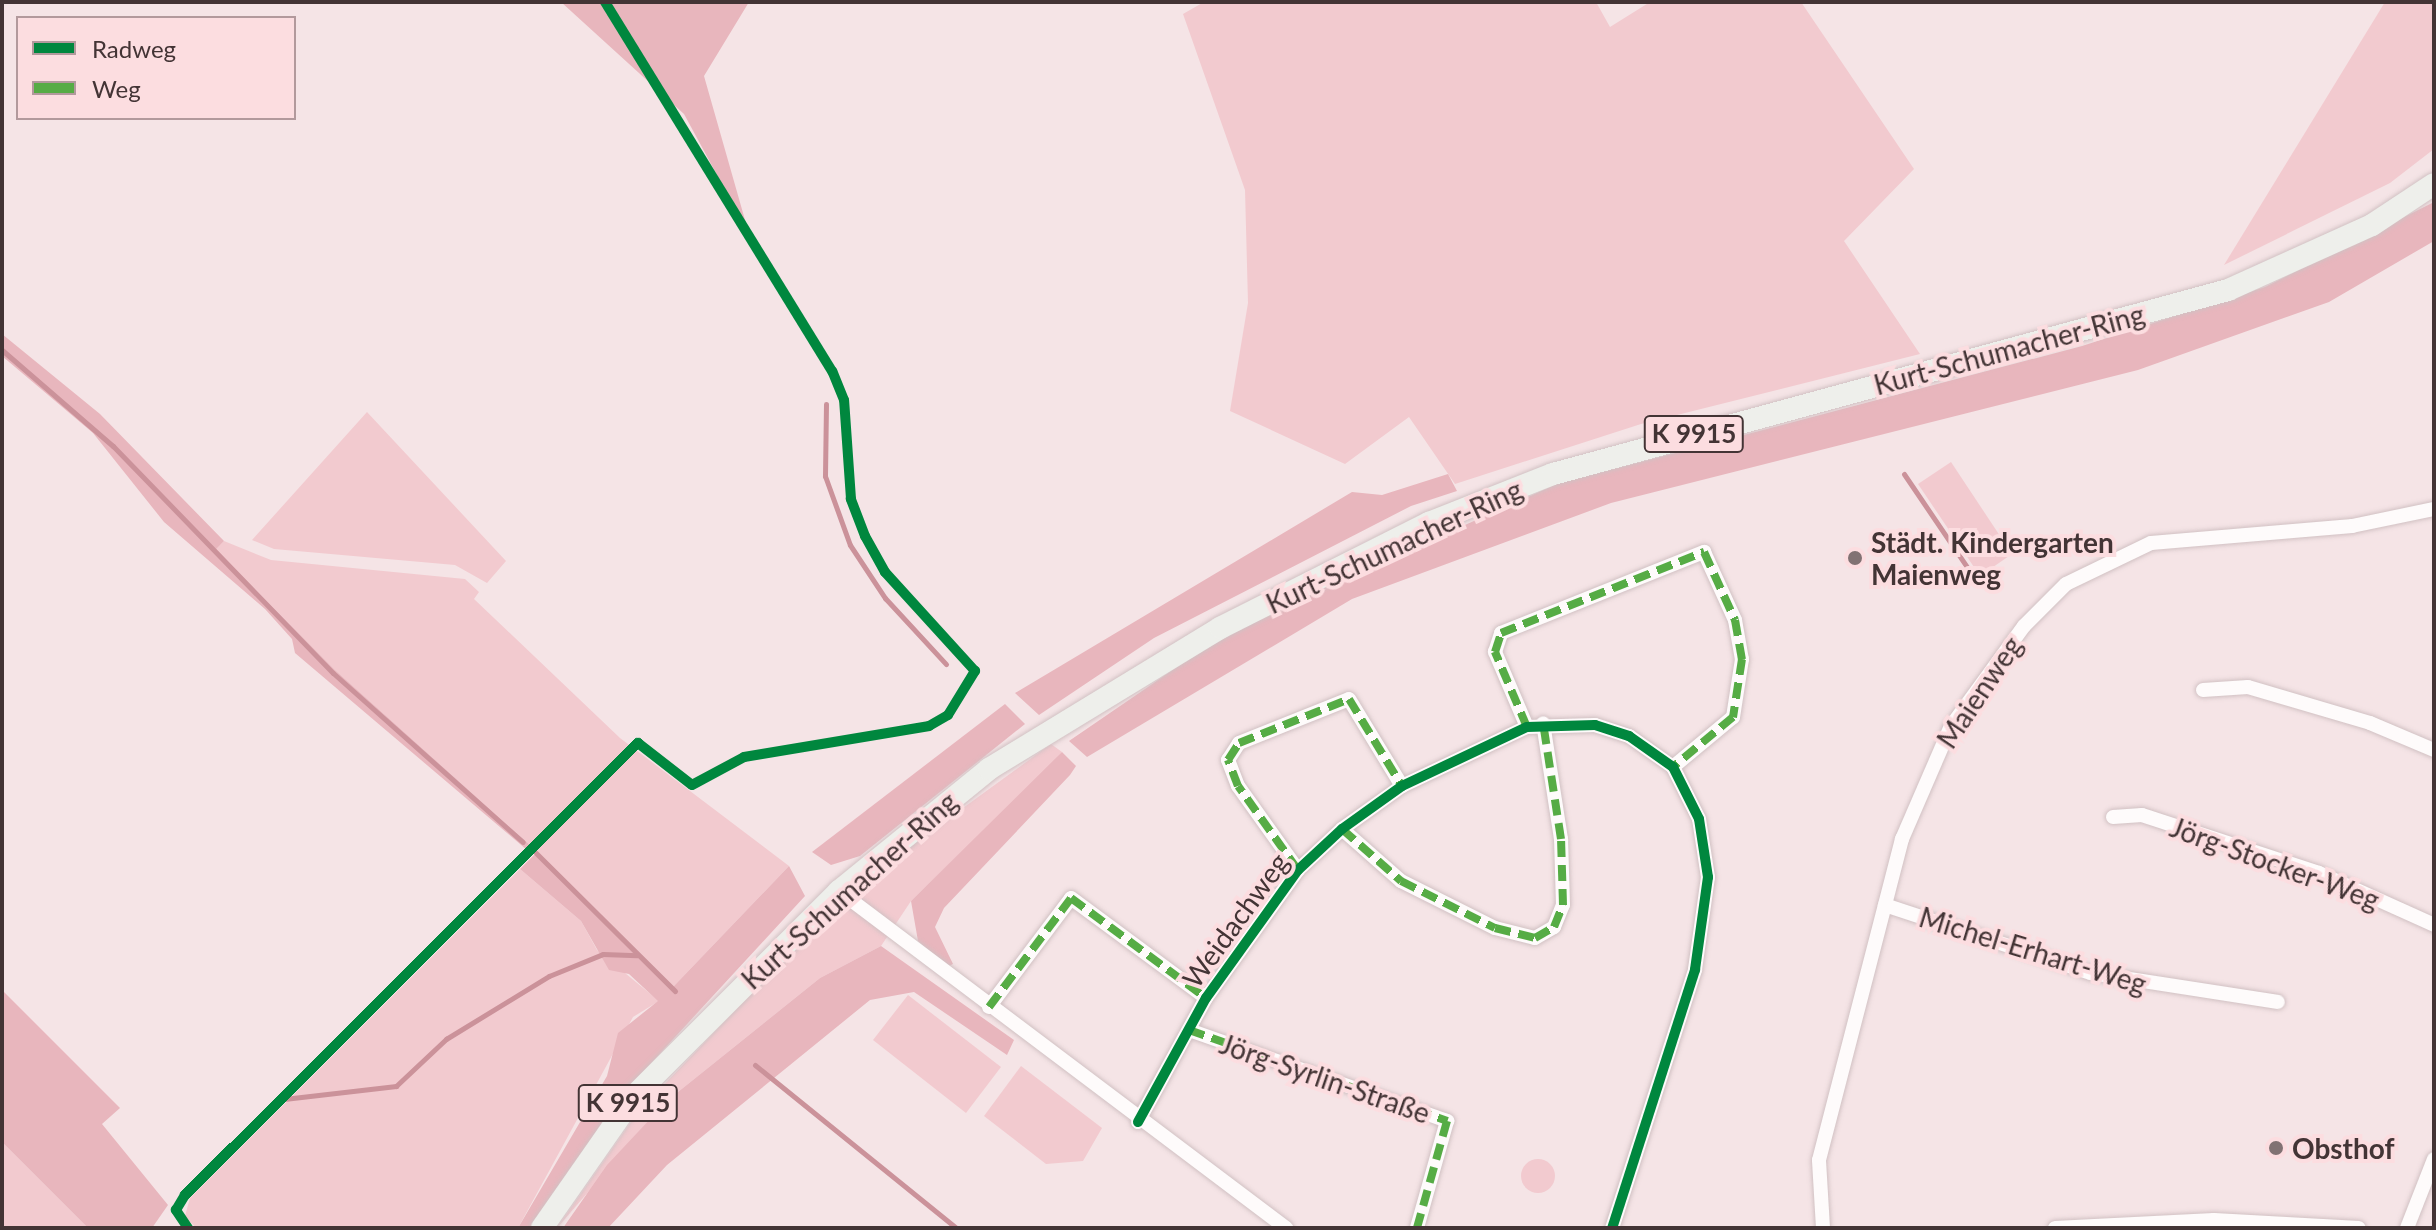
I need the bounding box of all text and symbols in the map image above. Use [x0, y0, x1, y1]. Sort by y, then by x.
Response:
legend [16, 16, 296, 120]
text: Radweg [92, 34, 176, 63]
text: Weg [92, 74, 141, 103]
street label: Kurt-Schumacher-Ring [1870, 297, 2148, 401]
road number: K 9915 [1642, 412, 1746, 456]
street label: Kurt-Schumacher-Ring [1261, 472, 1527, 620]
place label: Städt. Kindergarten Maienweg [1871, 525, 2114, 591]
marker: Städt. Kindergarten Maienweg [1846, 549, 1864, 567]
street label: Maienweg [1929, 630, 2029, 754]
street label: Kurt-Schumacher-Ring [734, 784, 964, 996]
street label: Jörg-Stocker-Weg [2166, 810, 2384, 916]
street label: Weidachweg [1175, 846, 1295, 994]
street label: Michel-Erhart-Weg [1915, 899, 2151, 1001]
street label: Jörg-Syrlin-Straße [1216, 1026, 1434, 1130]
road number: K 9915 [576, 1081, 680, 1125]
place label: Obsthof [2292, 1131, 2395, 1165]
marker: Obsthof [2267, 1139, 2285, 1157]

